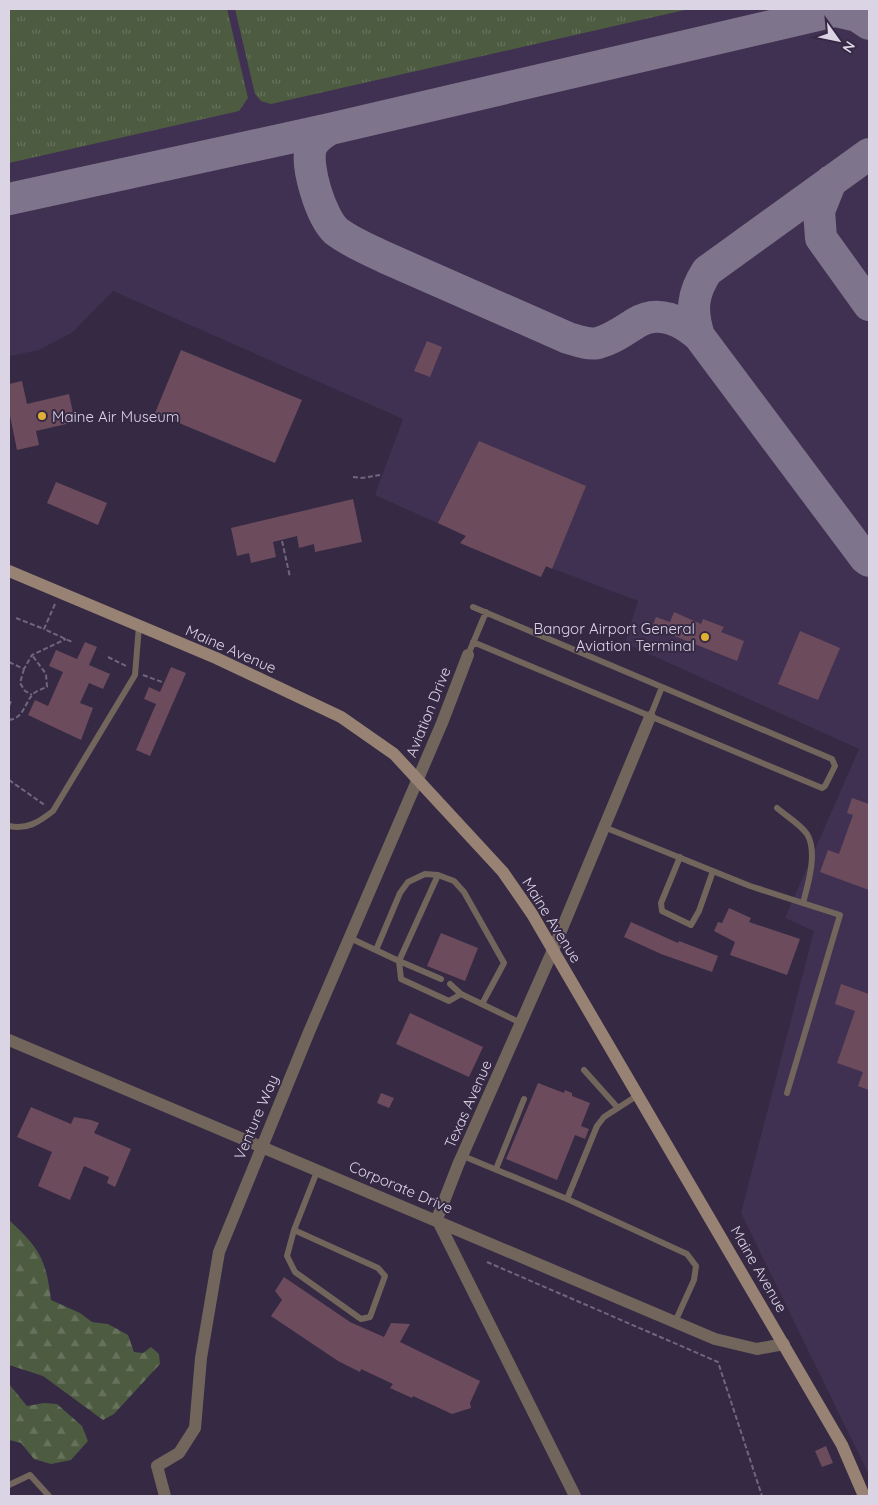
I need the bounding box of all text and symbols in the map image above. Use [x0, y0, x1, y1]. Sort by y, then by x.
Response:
north arrow [813, 15, 863, 65]
text: N [839, 38, 859, 56]
place label: Maine Air Museum [52, 407, 179, 426]
marker: Maine Air Museum [36, 410, 48, 422]
place label: Bangor Airport General Aviation Terminal [534, 619, 695, 655]
street label: Maine Avenue [183, 621, 279, 677]
marker: Bangor Airport General Aviation Terminal [699, 631, 711, 643]
street label: Aviation Drive [401, 664, 455, 760]
street label: Maine Avenue [518, 874, 586, 966]
street label: Texas Avenue [440, 1057, 496, 1151]
street label: Venture Way [230, 1072, 282, 1162]
street label: Corporate Drive [346, 1157, 456, 1217]
street label: Maine Avenue [726, 1222, 792, 1316]

